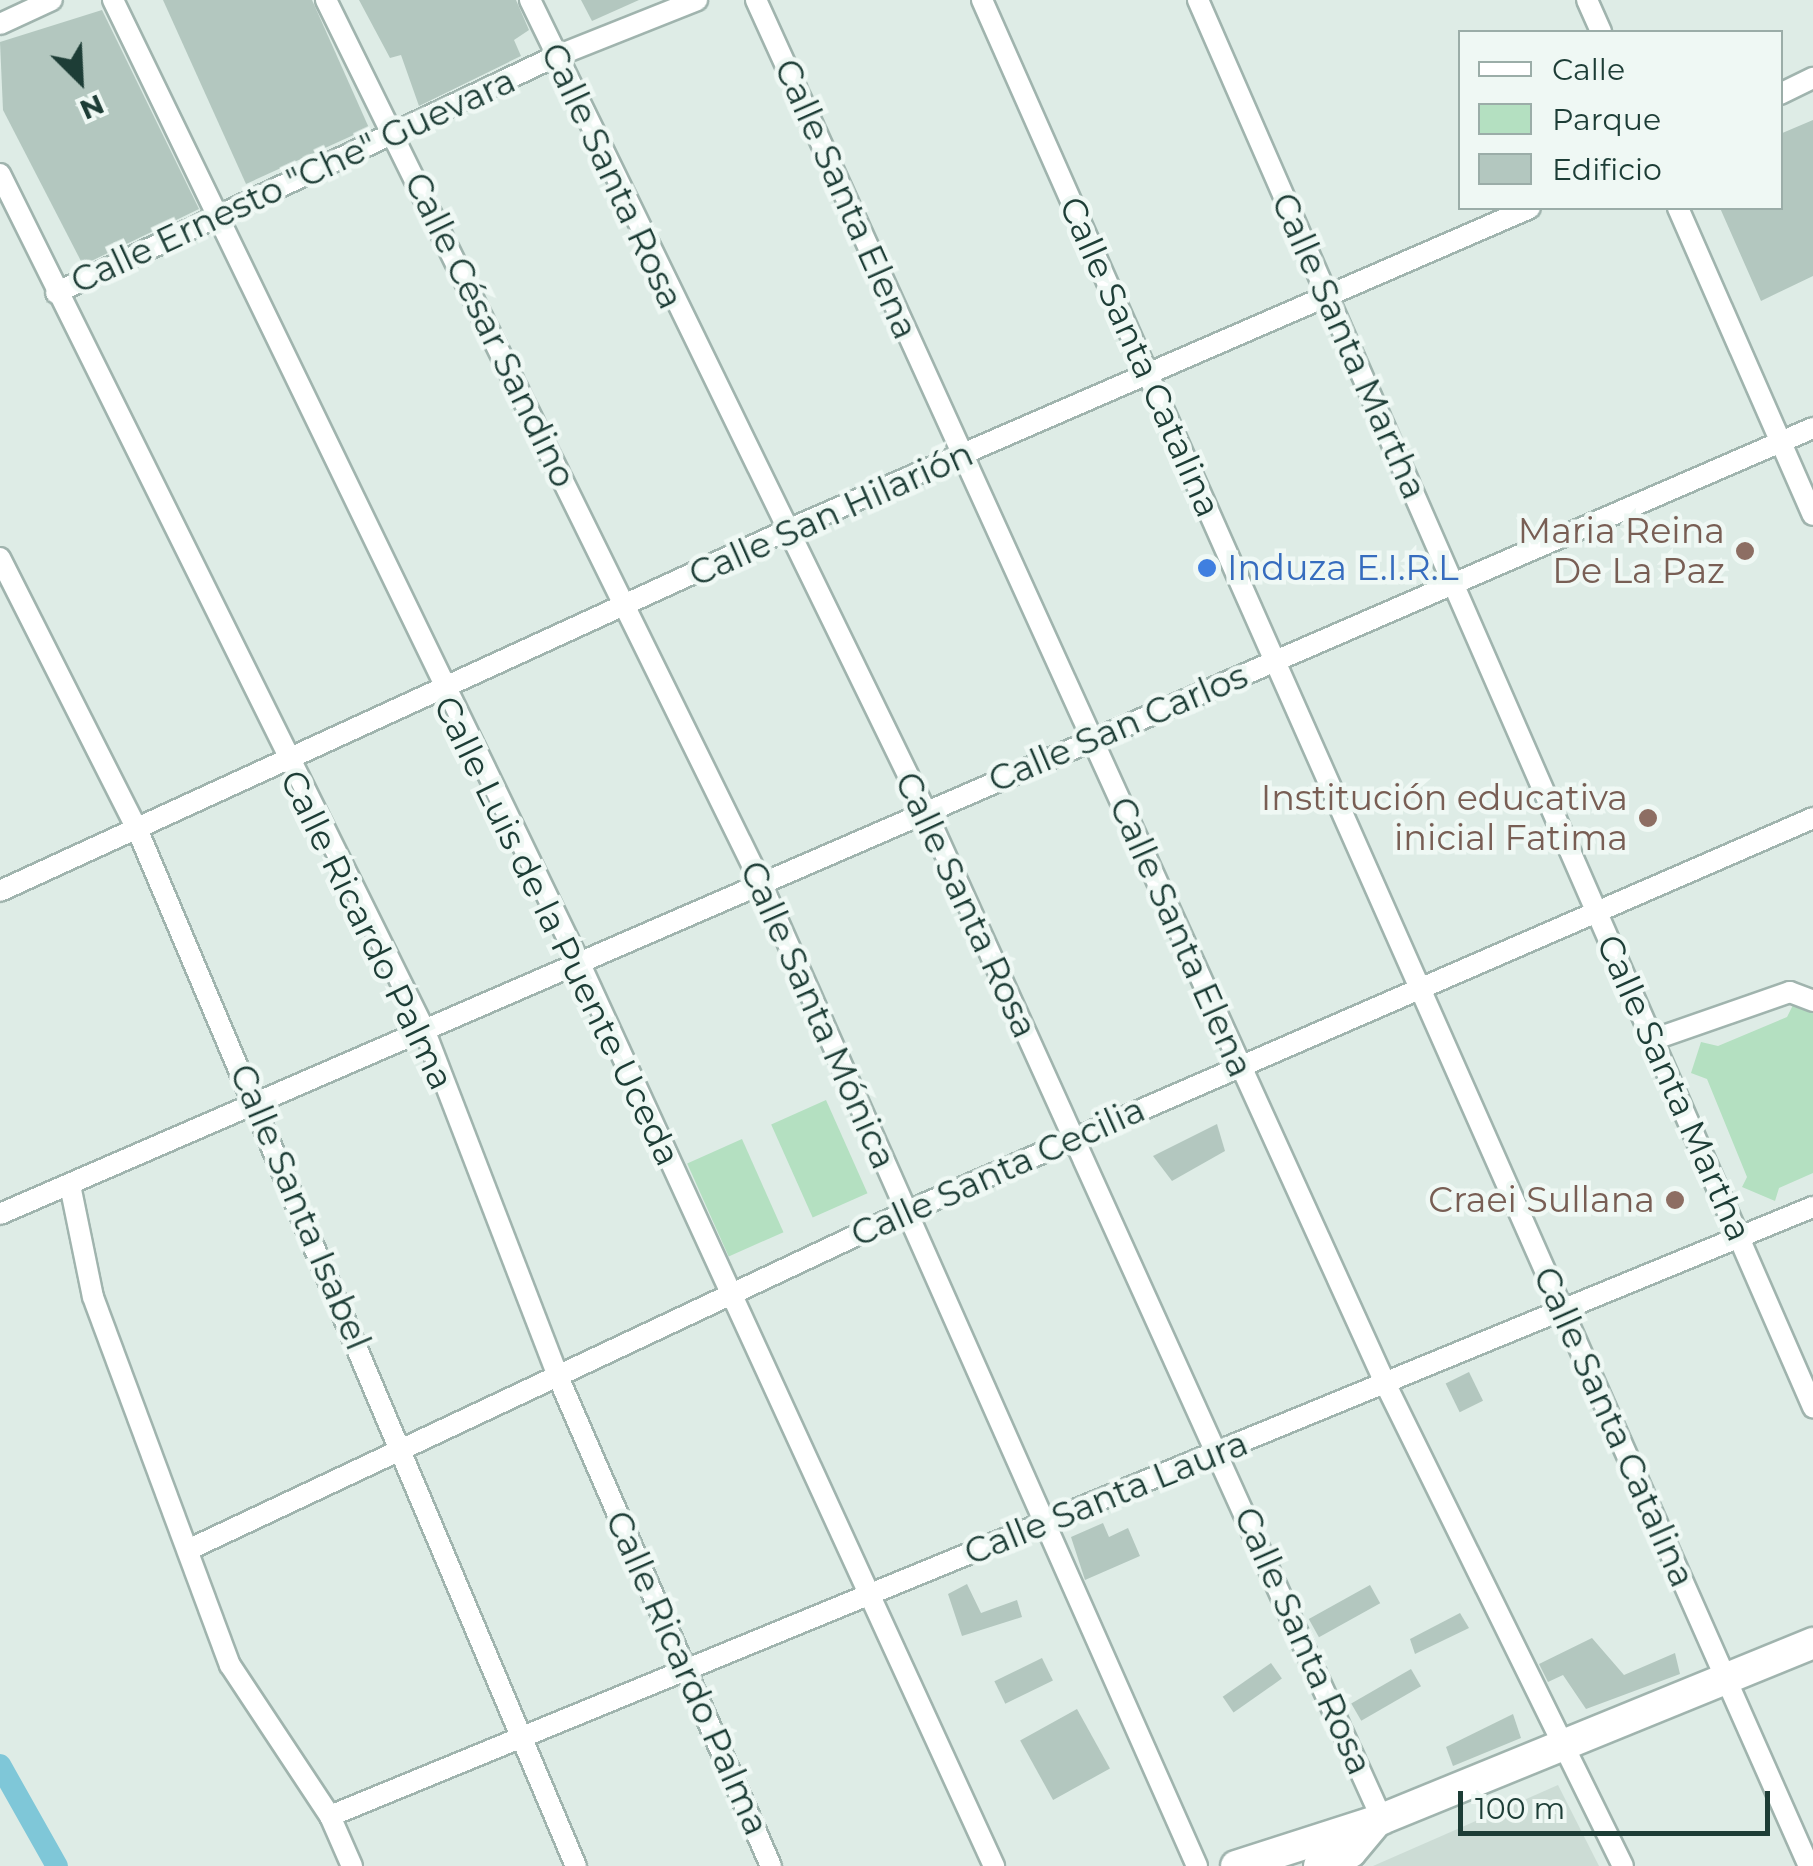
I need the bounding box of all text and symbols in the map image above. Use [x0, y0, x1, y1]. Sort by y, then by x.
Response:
north arrow [30, 30, 130, 130]
legend [1458, 30, 1783, 210]
street label: Calle Santa Rosa [532, 36, 692, 316]
text: Calle [1552, 51, 1625, 88]
street label: Calle Santa Elena [765, 53, 927, 345]
street label: Calle Ernesto "Che" Guevara [64, 59, 522, 303]
text: N [75, 87, 109, 128]
text: Parque [1552, 101, 1661, 138]
text: Edificio [1552, 151, 1662, 188]
street label: Calle César Sandino [396, 166, 584, 494]
street label: Calle Santa Martha [1263, 186, 1435, 506]
street label: Calle Santa Catalina [1050, 190, 1230, 524]
street label: Calle San Hilarión [683, 433, 979, 595]
place label: Maria Reina De La Paz [1518, 510, 1725, 592]
marker: Maria Reina De La Paz [1734, 540, 1756, 562]
place label: Induza E.I.R.L [1227, 547, 1459, 589]
marker: Induza E.I.R.L [1196, 557, 1218, 579]
street label: Calle San Carlos [982, 655, 1254, 801]
street label: Calle Luis de la Puente Uceda [425, 689, 689, 1173]
street label: Calle Ricardo Palma [271, 763, 463, 1097]
street label: Calle Santa Rosa [886, 765, 1046, 1045]
place label: Institución educativa inicial Fatima [1261, 777, 1628, 859]
street label: Calle Santa Elena [1100, 791, 1262, 1083]
marker: Institución educativa inicial Fatima [1637, 807, 1659, 829]
street label: Calle Santa Mónica [731, 855, 905, 1175]
street label: Calle Santa Martha [1588, 928, 1760, 1248]
street label: Calle Santa Isabel [221, 1058, 379, 1356]
street label: Calle Santa Cecilia [845, 1088, 1151, 1256]
place label: Craei Sullana [1428, 1179, 1655, 1221]
marker: Craei Sullana [1664, 1189, 1686, 1211]
street label: Calle Santa Catalina [1524, 1260, 1704, 1594]
street label: Calle Santa Laura [958, 1422, 1254, 1574]
street label: Calle Santa Rosa [1225, 1501, 1381, 1781]
street label: Calle Ricardo Palma [597, 1504, 777, 1842]
scale bar [1463, 1771, 1776, 1833]
text: 100 m [1475, 1790, 1565, 1827]

